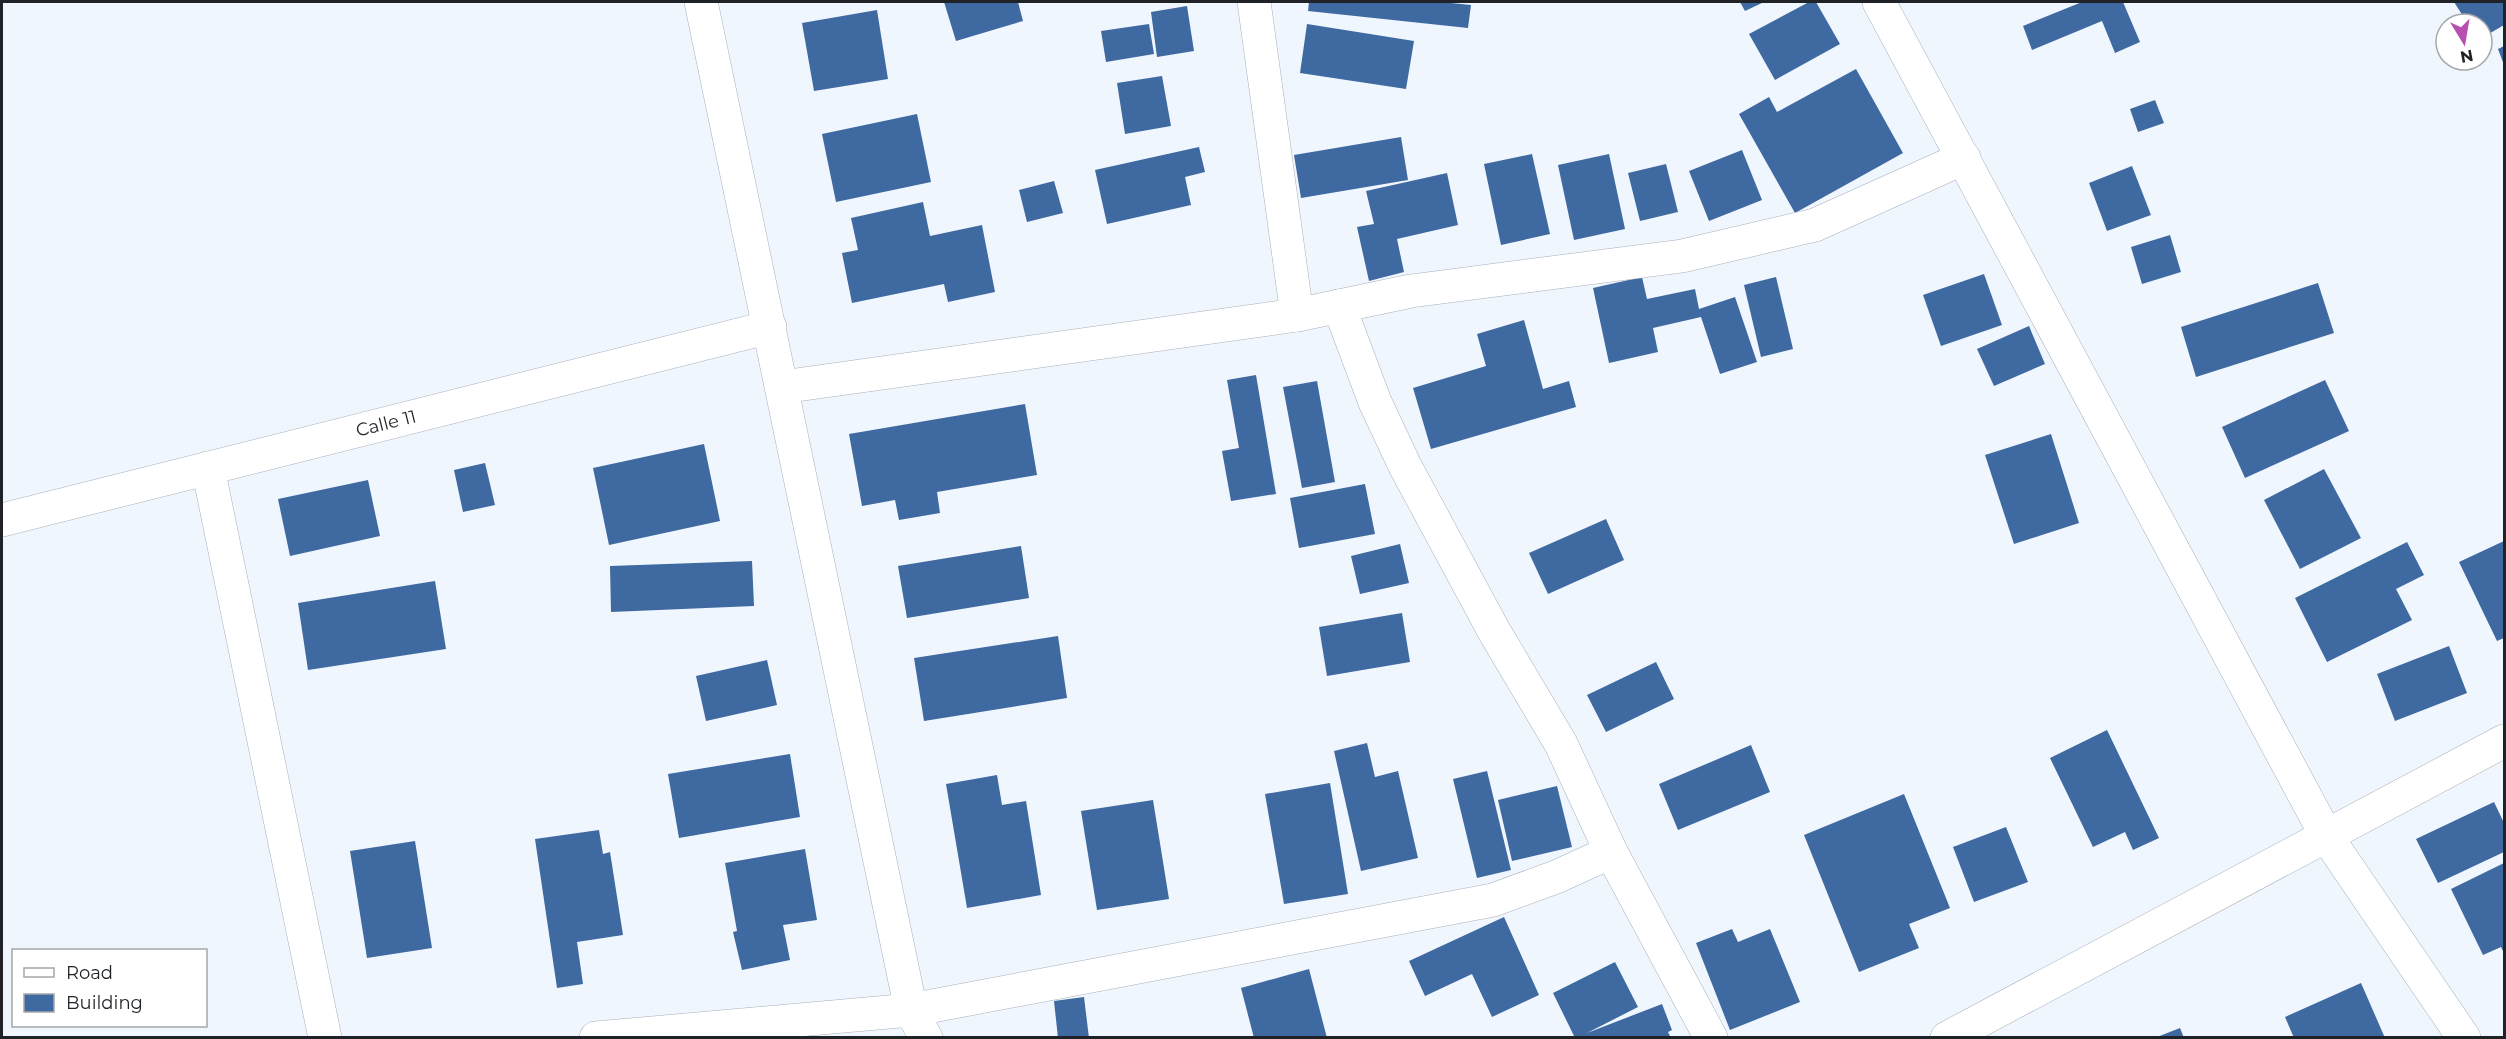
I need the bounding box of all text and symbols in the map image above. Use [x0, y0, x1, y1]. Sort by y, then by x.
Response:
north arrow [2434, 12, 2494, 72]
text: N [2459, 46, 2475, 67]
street label: Calle 11 [354, 405, 419, 442]
legend [12, 949, 207, 1027]
text: Road [66, 962, 113, 984]
text: Building [66, 992, 143, 1014]

